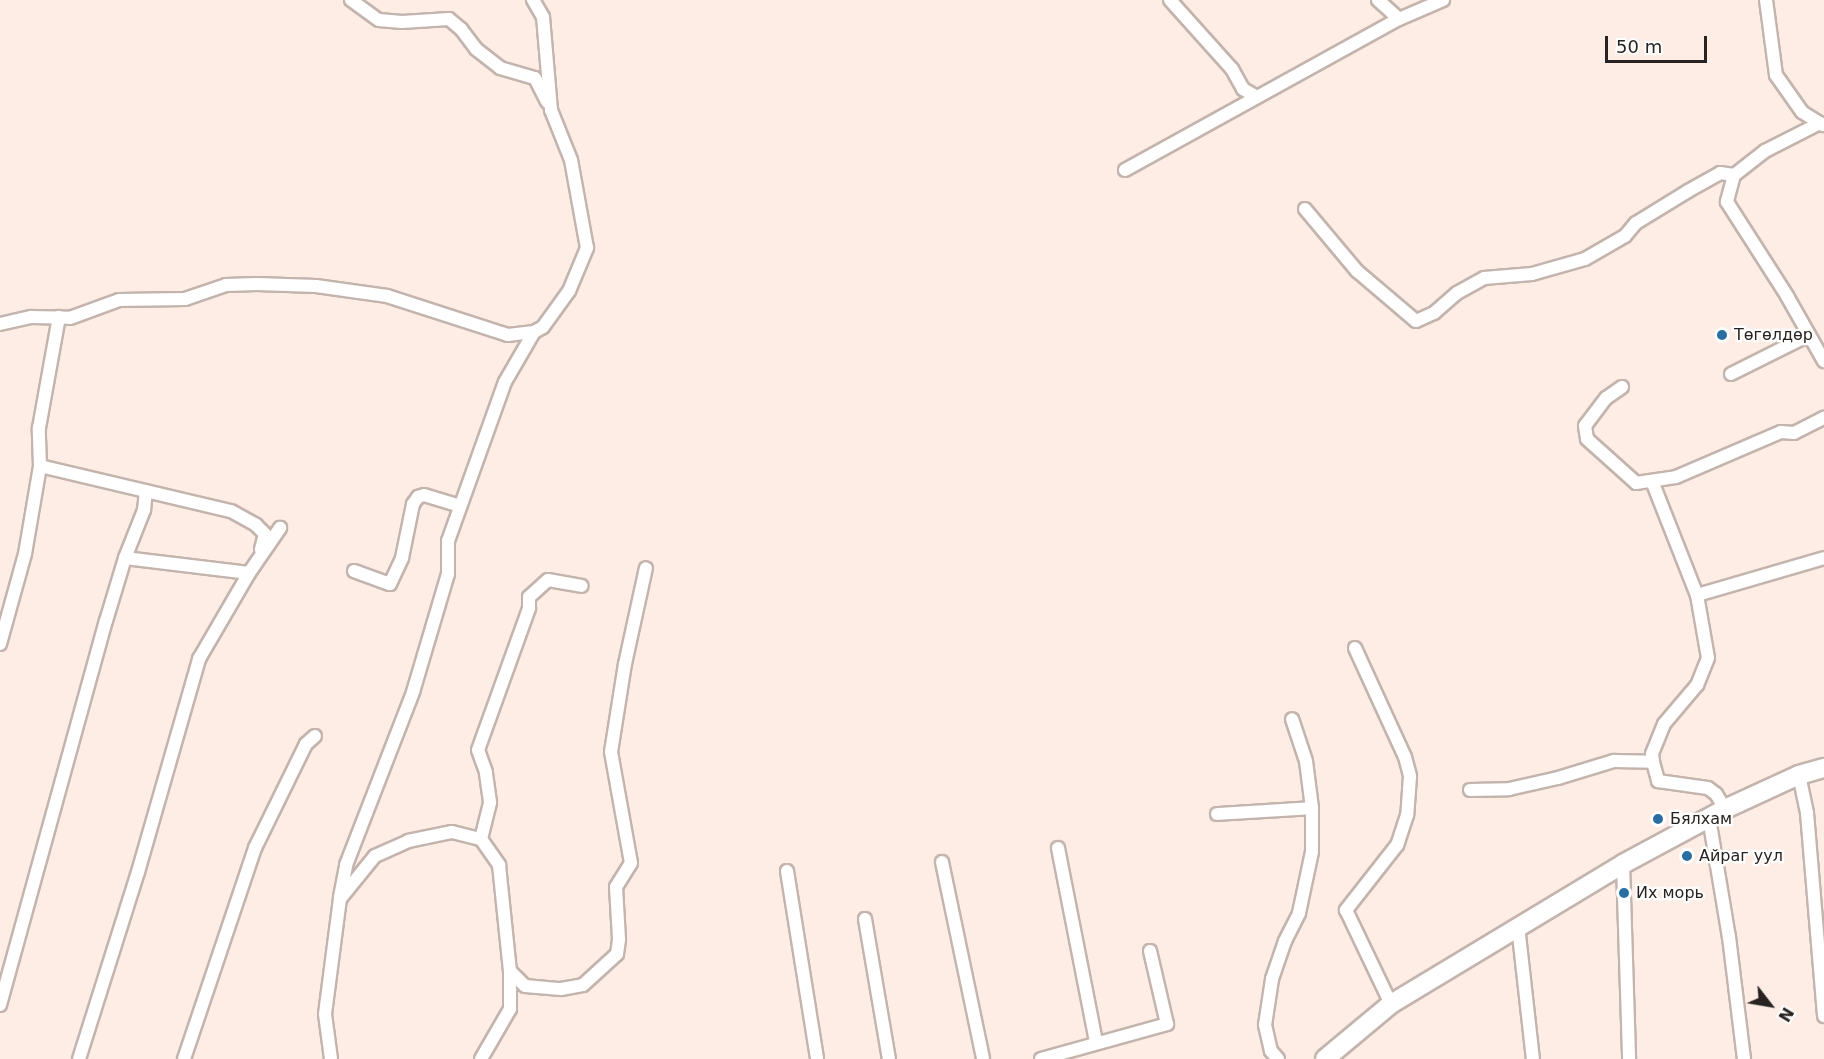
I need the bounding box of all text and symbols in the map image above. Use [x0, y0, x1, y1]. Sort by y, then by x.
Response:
scale bar [1608, 24, 1710, 62]
text: 50 m [1616, 36, 1662, 57]
place label: Төгөлдөр [1734, 325, 1813, 345]
marker: Төгөлдөр [1715, 328, 1729, 342]
place label: Бялхам [1670, 809, 1732, 829]
marker: Бялхам [1651, 812, 1665, 826]
place label: Айраг уул [1699, 846, 1783, 866]
marker: Айраг уул [1680, 849, 1694, 863]
place label: Их морь [1636, 883, 1704, 903]
marker: Их морь [1617, 886, 1631, 900]
north arrow [1740, 975, 1800, 1035]
text: N [1774, 1004, 1797, 1025]

